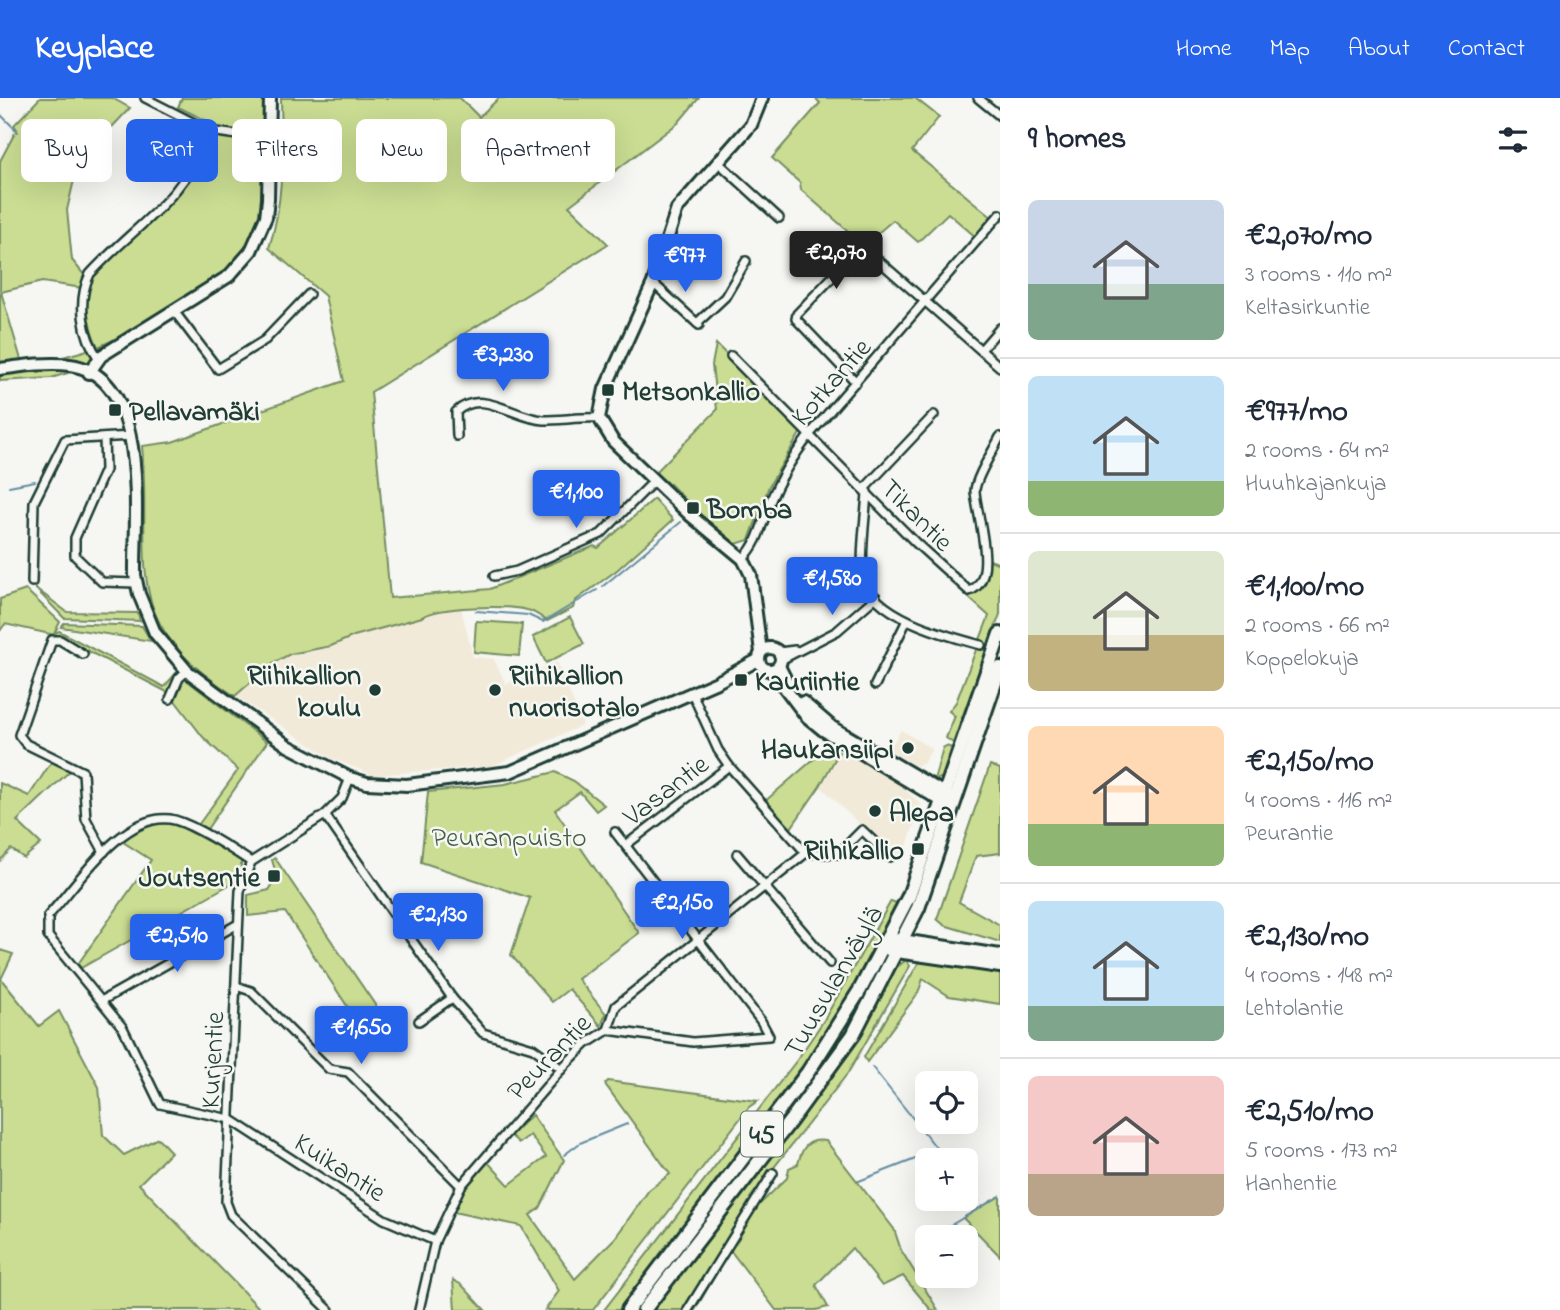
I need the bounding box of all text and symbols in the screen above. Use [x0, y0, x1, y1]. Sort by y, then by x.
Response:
text: Keyplace [35, 25, 154, 73]
text: Home [1176, 32, 1232, 67]
text: Map [1270, 32, 1310, 67]
text: About [1348, 32, 1410, 67]
text: Contact [1448, 32, 1525, 67]
text: 9 homes [1028, 118, 1126, 162]
chip: Buy [21, 119, 112, 182]
chip: Rent [126, 119, 218, 182]
chip: Filters [232, 119, 342, 182]
chip: New [356, 119, 447, 182]
chip: Apartment [461, 119, 615, 182]
icon: filters [1494, 121, 1532, 159]
text: €2,070/mo [1245, 215, 1372, 259]
icon: home [1084, 228, 1168, 312]
pin: €2,070 [779, 232, 893, 291]
pin: €977 [644, 234, 726, 294]
text: €2,070 [806, 237, 866, 270]
text: €977 [664, 240, 706, 273]
text: 3 rooms · 110 m² [1245, 259, 1392, 292]
text: Keltasirkuntie [1245, 292, 1370, 325]
street label: Kotkantie [782, 330, 883, 437]
pin: €3,230 [446, 334, 560, 393]
text: €3,230 [473, 339, 533, 372]
place label: Metsonkallio [622, 373, 760, 414]
marker: Metsonkallio [600, 382, 616, 398]
text: €977/mo [1245, 391, 1348, 435]
place label: Pellavamäki [129, 393, 260, 434]
marker: Pellavamäki [107, 402, 123, 418]
icon: home [1084, 404, 1168, 488]
text: 2 rooms · 64 m² [1245, 435, 1389, 468]
text: Huuhkajankuja [1245, 468, 1387, 501]
pin: €1,100 [519, 470, 633, 530]
street label: Tikantie [869, 470, 962, 563]
text: €1,100 [549, 476, 603, 509]
place label: Bomba [705, 491, 792, 532]
marker: Bomba [685, 500, 701, 516]
pin: €1,580 [775, 558, 889, 617]
text: €1,580 [802, 563, 862, 596]
text: €1,100/mo [1245, 566, 1364, 610]
icon: home [1084, 579, 1168, 663]
text: 2 rooms · 66 m² [1245, 610, 1390, 643]
text: Koppelokuja [1245, 643, 1359, 676]
place label: Riihikallion koulu [247, 657, 361, 730]
place label: Riihikallion nuorisotalo [509, 657, 640, 730]
place label: Kauriintie [755, 663, 861, 704]
marker: Kauriintie [733, 672, 749, 688]
marker: Riihikallion koulu [367, 682, 383, 698]
marker: Riihikallion nuorisotalo [487, 682, 503, 698]
place label: Haukansiipi [761, 731, 894, 772]
marker: Haukansiipi [900, 740, 916, 756]
text: €2,150/mo [1245, 741, 1374, 785]
street label: Vasantie [615, 746, 719, 838]
icon: home [1084, 754, 1168, 838]
text: 4 rooms · 116 m² [1245, 785, 1392, 818]
place label: Alepa [889, 794, 954, 835]
marker: Alepa [867, 803, 883, 819]
text: Peurantie [1245, 818, 1333, 851]
park label: Peuranpuisto [431, 819, 587, 860]
place label: Riihikallio [804, 832, 904, 873]
marker: Riihikallio [910, 841, 926, 857]
place label: Joutsentie [139, 859, 261, 900]
marker: Joutsentie [266, 868, 282, 884]
pin: €2,150 [625, 882, 739, 941]
text: €2,150 [651, 887, 713, 920]
pin: €2,130 [381, 894, 495, 953]
text: €2,130 [409, 899, 467, 932]
street label: Tuusulanväylä [775, 899, 895, 1066]
pin: €2,510 [120, 914, 234, 974]
text: €2,130/mo [1245, 916, 1369, 960]
text: €2,510 [146, 920, 208, 953]
icon: home [1084, 929, 1168, 1013]
text: 4 rooms · 148 m² [1245, 960, 1393, 993]
text: Lehtolantie [1245, 993, 1344, 1026]
street label: Peurantie [498, 1005, 603, 1111]
pin: €1,650 [304, 1006, 418, 1066]
street label: Kurjentie [191, 1010, 238, 1110]
text: €1,650 [331, 1012, 391, 1045]
map controls [915, 1071, 978, 1288]
button: locate [915, 1071, 978, 1134]
text: €2,510/mo [1245, 1091, 1374, 1135]
icon: home [1084, 1104, 1168, 1188]
road number: 45 [741, 1112, 783, 1156]
street label: Kuikantie [285, 1124, 394, 1214]
text: 5 rooms · 173 m² [1245, 1135, 1398, 1168]
button: + [915, 1148, 978, 1211]
text: Hanhentie [1245, 1168, 1337, 1201]
button: − [915, 1225, 978, 1288]

